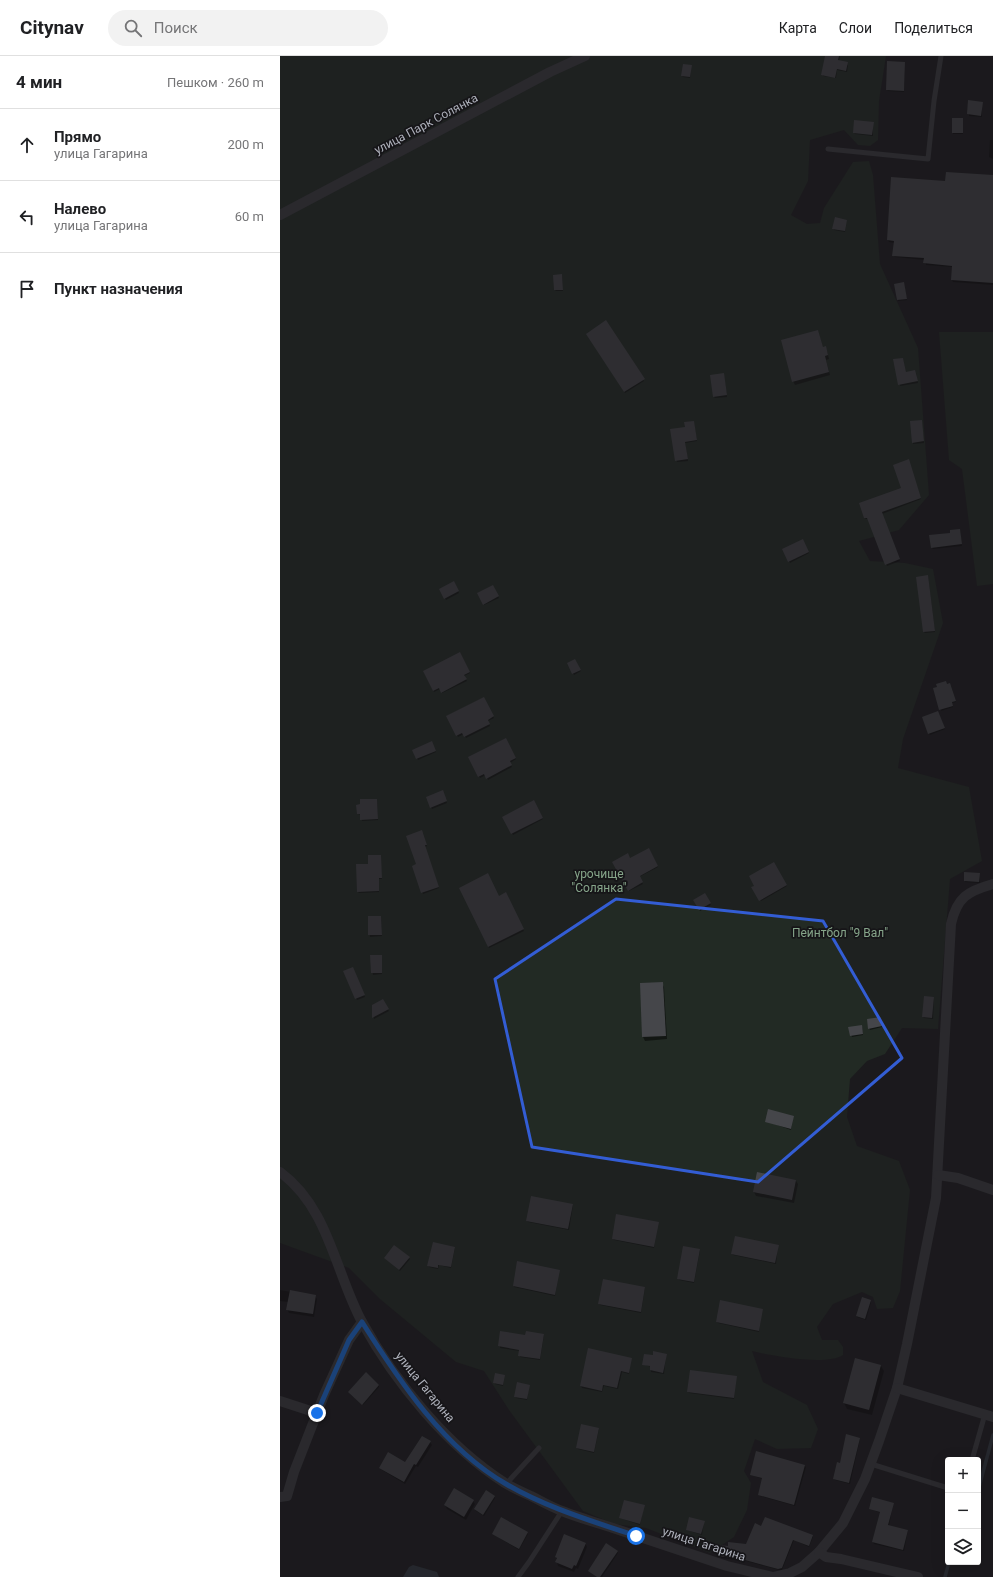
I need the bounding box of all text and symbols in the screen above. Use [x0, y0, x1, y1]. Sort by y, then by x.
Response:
search box [108, 10, 388, 46]
text: Citynav [20, 16, 84, 39]
icon: search [122, 17, 144, 39]
text: Поиск [154, 19, 198, 37]
text: Карта [779, 20, 817, 36]
text: Слои [839, 20, 872, 36]
text: Поделиться [894, 20, 973, 36]
text: 4 мин [16, 72, 62, 92]
text: Пешком · 260 m [167, 75, 264, 90]
street label: улица Парк Солянка [372, 91, 480, 157]
text: Прямо [54, 128, 101, 146]
icon: ahead [16, 134, 38, 156]
text: 200 m [227, 137, 264, 152]
text: улица Гагарина [54, 146, 148, 161]
text: Налево [54, 200, 106, 218]
icon: left [16, 206, 38, 228]
text: 60 m [235, 209, 264, 224]
text: улица Гагарина [54, 218, 148, 233]
icon: arrive [16, 278, 38, 300]
text: Пункт назначения [54, 280, 183, 298]
park label: урочище "Солянка" [571, 867, 627, 895]
park label: Пейнтбол "9 Вал" [792, 926, 888, 940]
street label: улица Гагарина [392, 1349, 458, 1425]
route end [308, 1404, 326, 1422]
map controls [945, 1457, 981, 1565]
button: + [945, 1457, 981, 1493]
button: − [945, 1493, 981, 1529]
street label: улица Гагарина [661, 1524, 747, 1564]
route start [627, 1527, 645, 1545]
button: layers [945, 1529, 981, 1565]

